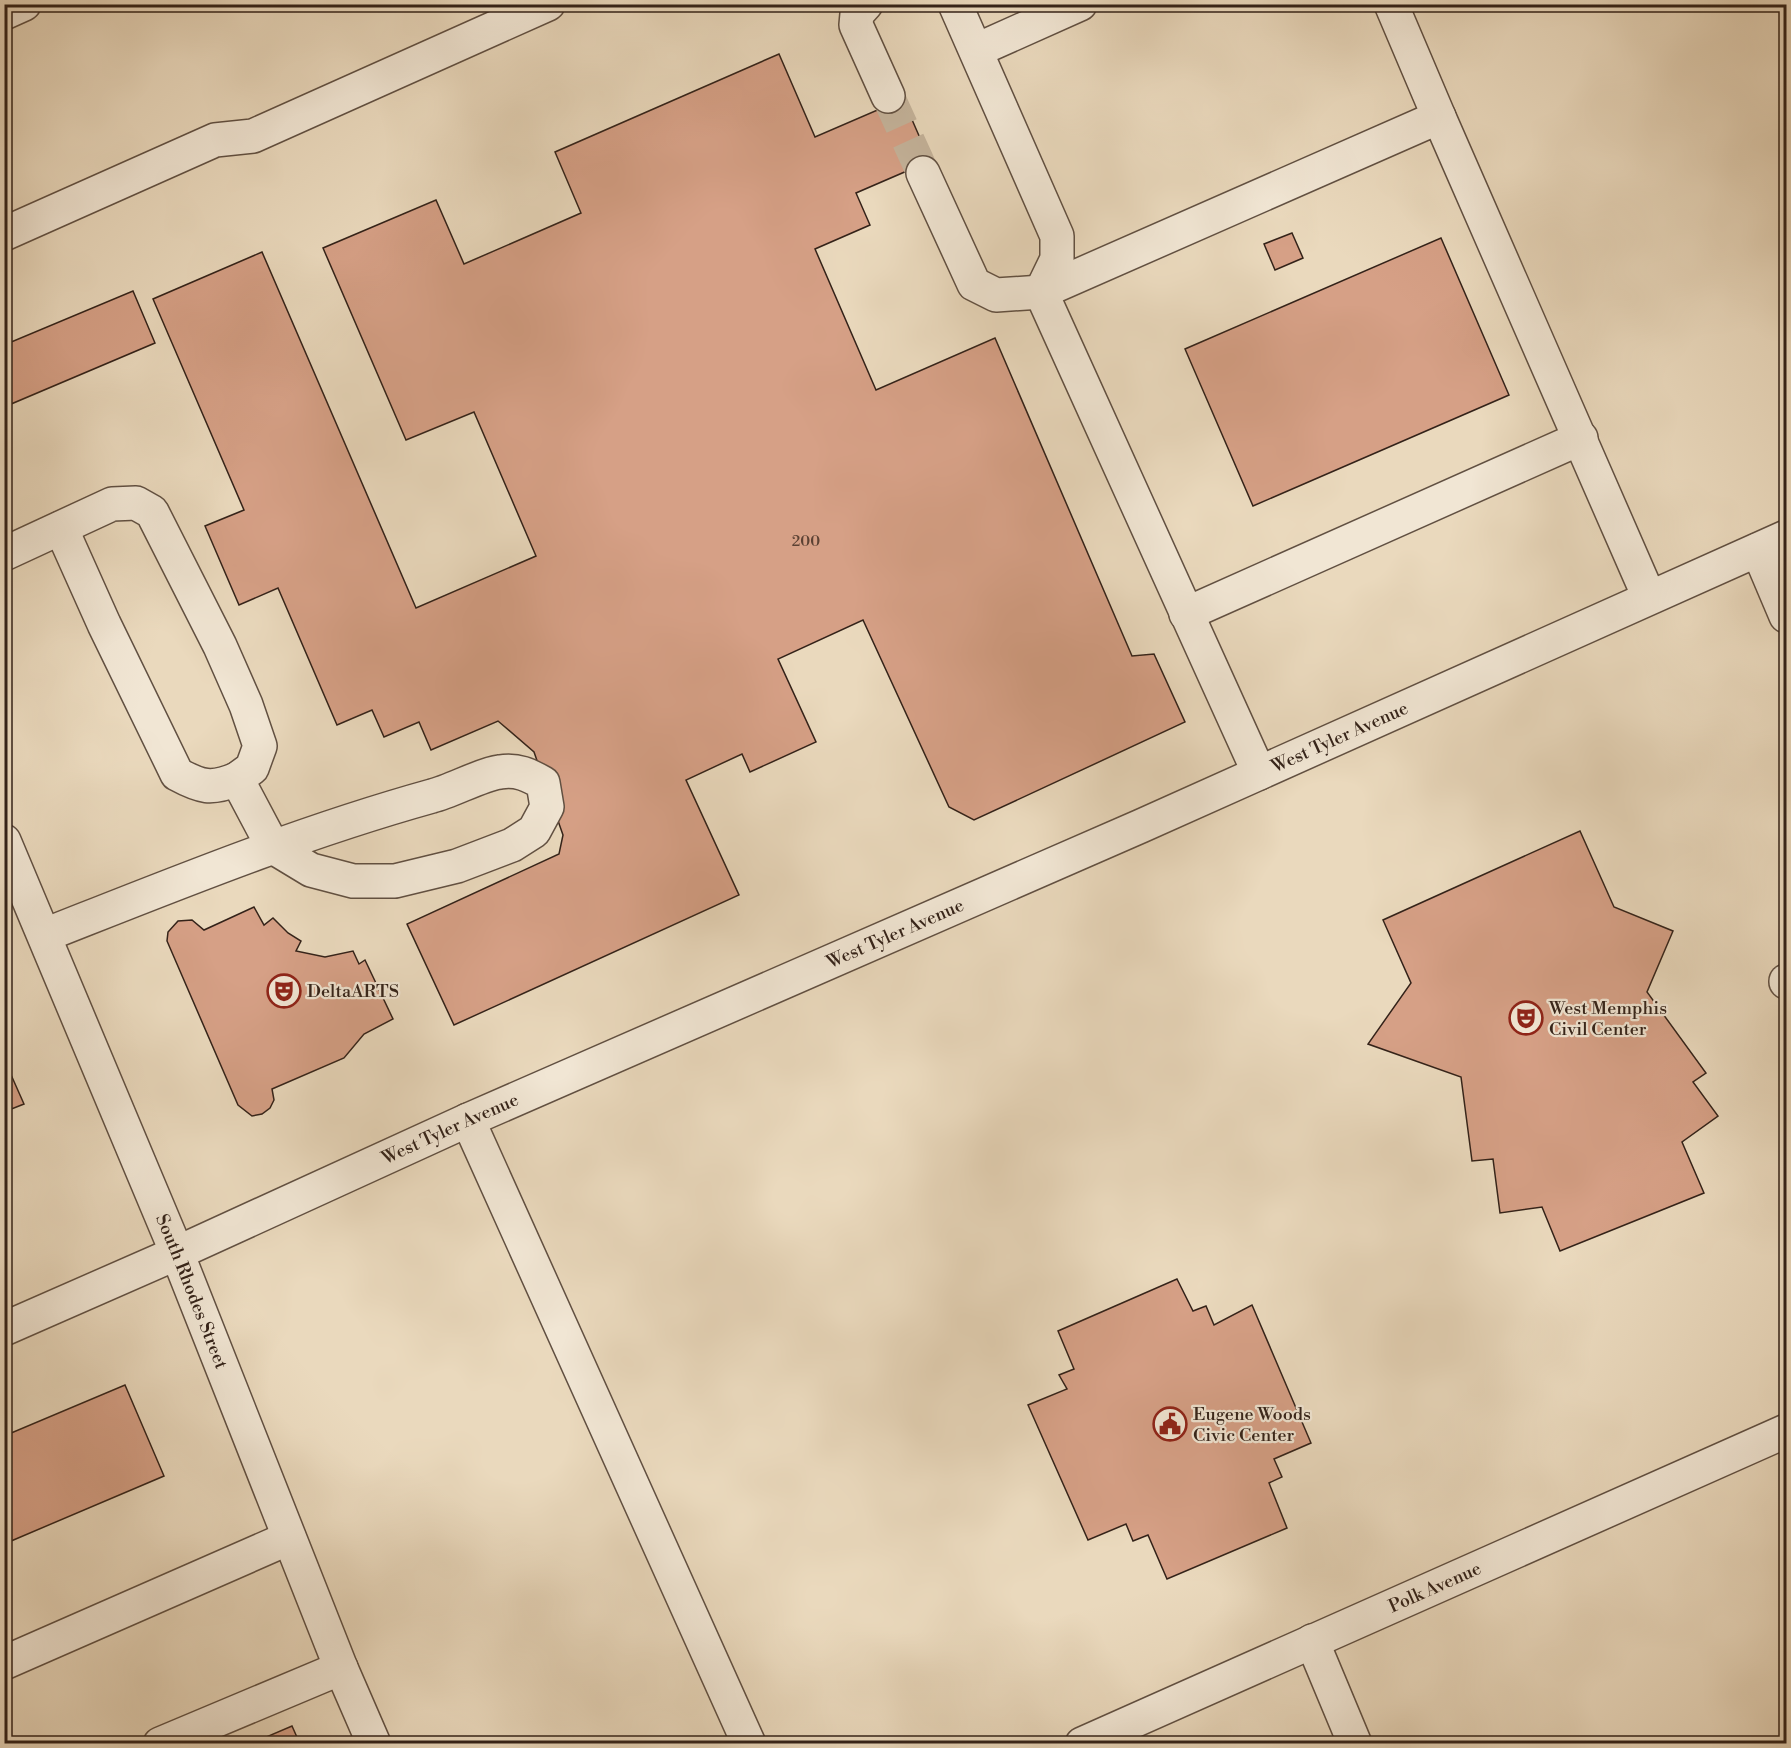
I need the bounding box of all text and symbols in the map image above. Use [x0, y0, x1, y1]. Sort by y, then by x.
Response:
house number: 200 [792, 532, 820, 551]
street label: West Tyler Avenue [1267, 696, 1412, 778]
street label: West Tyler Avenue [822, 893, 967, 974]
theatre icon: DeltaARTS [266, 973, 302, 1009]
place label: DeltaARTS [307, 980, 399, 1003]
place label: West Memphis Civil Center [1548, 997, 1667, 1041]
theatre icon: West Memphis Civil Center [1508, 1000, 1544, 1036]
street label: West Tyler Avenue [377, 1088, 522, 1170]
street label: South Rhodes Street [150, 1210, 233, 1373]
place label: Eugene Woods Civic Center [1193, 1403, 1311, 1447]
public building icon: Eugene Woods Civic Center [1152, 1406, 1188, 1442]
street label: Polk Avenue [1385, 1557, 1485, 1618]

